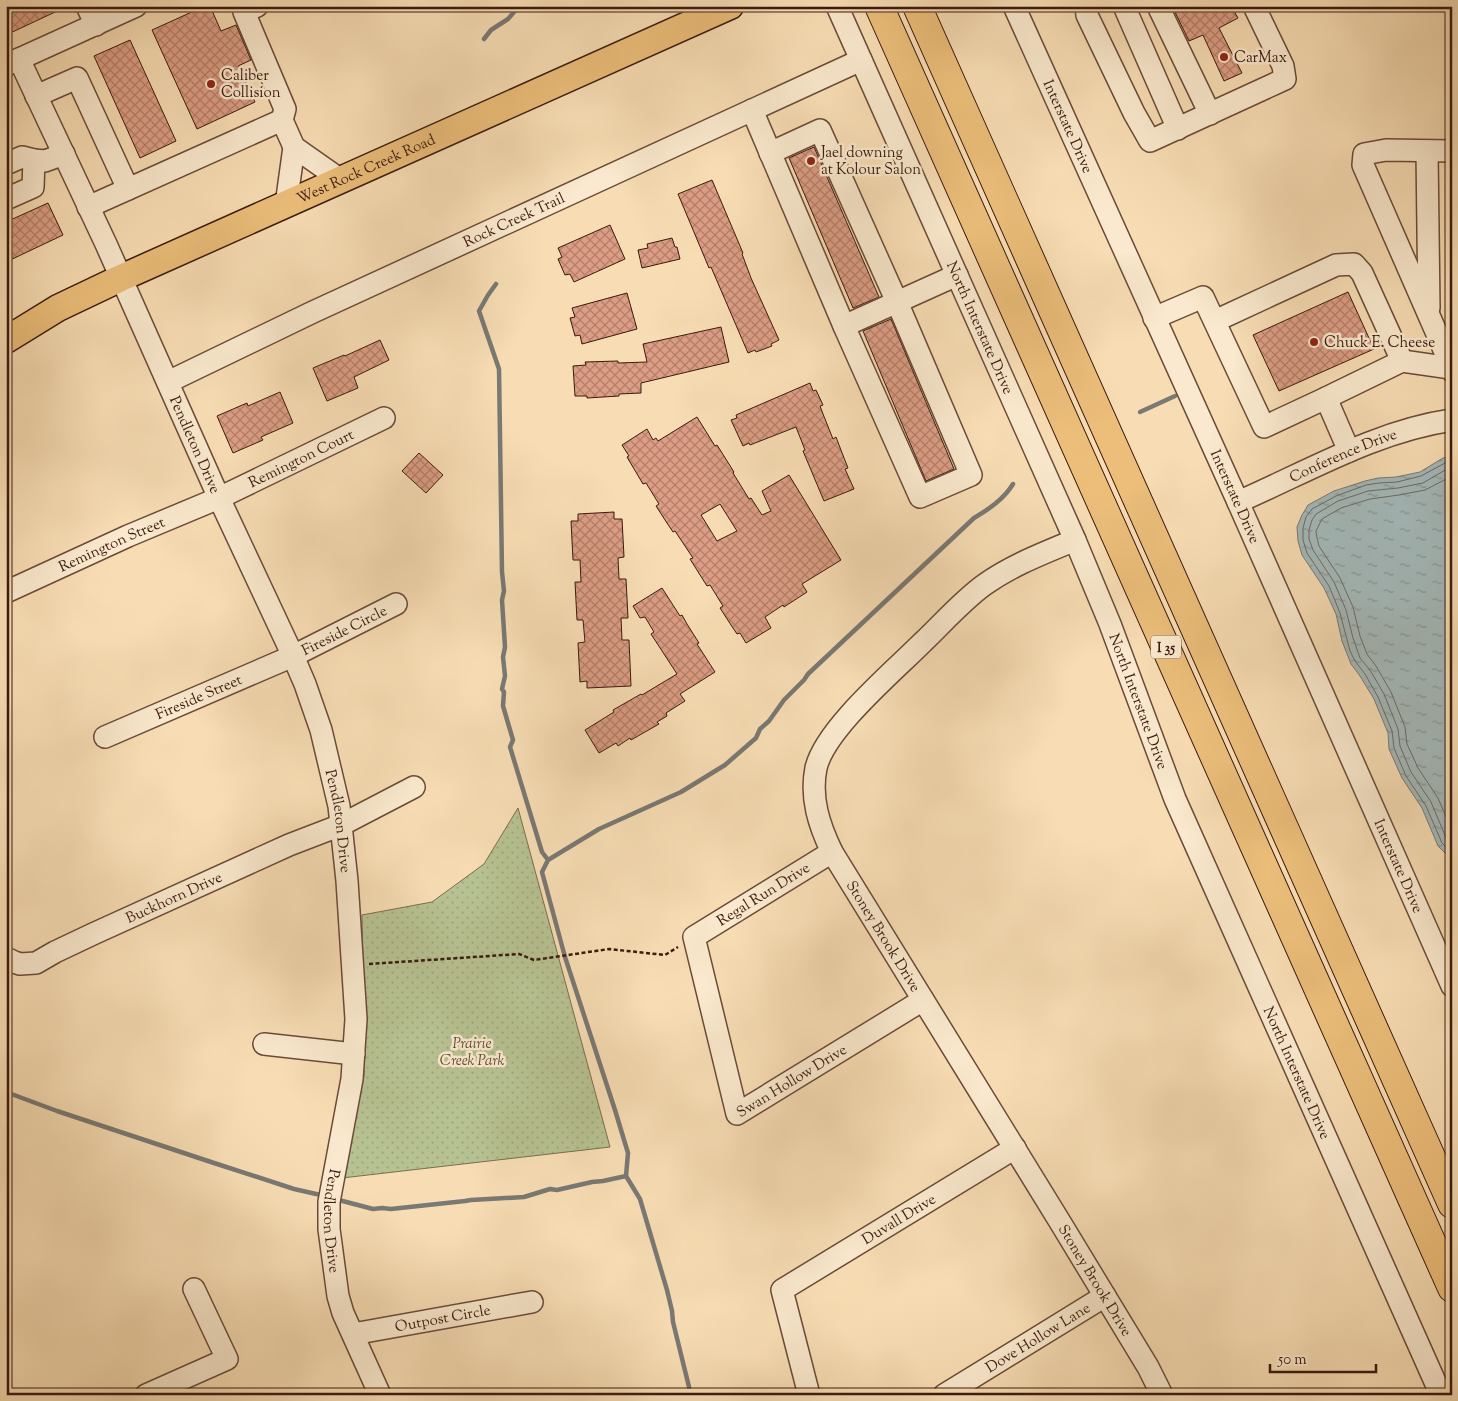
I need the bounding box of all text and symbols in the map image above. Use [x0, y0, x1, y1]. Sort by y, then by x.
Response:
place label: CarMax [1234, 48, 1287, 69]
marker: CarMax [1218, 51, 1230, 63]
place label: Caliber Collision [221, 66, 281, 104]
street label: Interstate Drive [1037, 77, 1097, 177]
marker: Caliber Collision [205, 78, 217, 90]
street label: West Rock Creek Road [294, 130, 440, 210]
place label: Jael downing at Kolour Salon [820, 143, 921, 181]
marker: Jael downing at Kolour Salon [805, 155, 817, 167]
street label: Rock Creek Trail [460, 189, 569, 254]
street label: North Interstate Drive [940, 258, 1018, 398]
place label: Chuck E. Cheese [1324, 333, 1435, 354]
marker: Chuck E. Cheese [1308, 336, 1320, 348]
street label: Pendleton Drive [163, 393, 225, 497]
street label: Remington Court [245, 425, 358, 494]
street label: Conference Drive [1286, 425, 1400, 489]
street label: Interstate Drive [1204, 447, 1264, 547]
street label: Remington Street [56, 513, 169, 578]
street label: Fireside Circle [299, 601, 391, 662]
street label: North Interstate Drive [1102, 631, 1172, 773]
road number: I 35 [1151, 636, 1181, 659]
street label: Fireside Street [153, 670, 246, 726]
street label: Pendleton Drive [319, 767, 355, 874]
street label: Interstate Drive [1368, 816, 1427, 917]
street label: Regal Run Drive [713, 858, 814, 932]
street label: Buckhorn Drive [123, 868, 226, 930]
street label: Stoney Brook Drive [840, 877, 925, 997]
street label: North Interstate Drive [1257, 1003, 1335, 1143]
park label: Prairie Creek Park [440, 1034, 504, 1072]
street label: Swan Hollow Drive [733, 1040, 851, 1124]
street label: Pendleton Drive [317, 1167, 344, 1274]
street label: Duvall Drive [858, 1190, 940, 1251]
street label: Stoney Brook Drive [1052, 1221, 1136, 1341]
street label: Dove Hollow Lane [982, 1298, 1095, 1379]
street label: Outpost Circle [393, 1301, 492, 1338]
scale bar [1270, 1341, 1377, 1373]
text: 50 m [1277, 1350, 1307, 1371]

